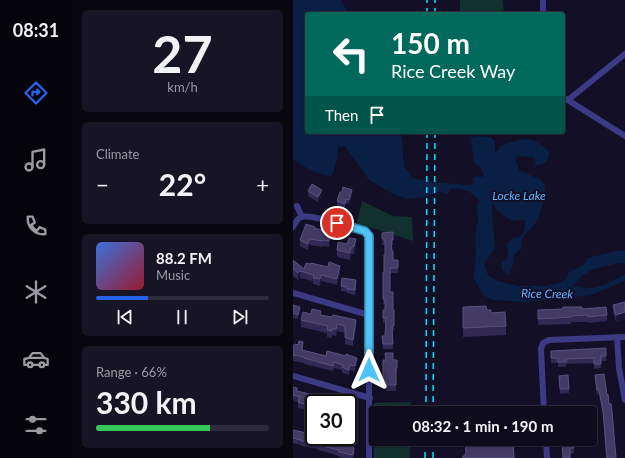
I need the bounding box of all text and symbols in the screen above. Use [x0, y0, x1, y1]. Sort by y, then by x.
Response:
text: 08:31 [13, 19, 59, 41]
text: 27 [152, 22, 213, 84]
text: 150 m [391, 26, 470, 60]
icon: left [325, 28, 377, 80]
text: Rice Creek Way [391, 60, 515, 82]
icon: directions [22, 79, 50, 107]
text: km/h [167, 79, 198, 95]
icon: arrive [366, 104, 388, 126]
text: Then [325, 106, 358, 124]
icon: music [22, 146, 50, 174]
text: Climate [96, 146, 139, 162]
text: 22° [159, 166, 206, 202]
text: − [96, 171, 109, 198]
text: + [256, 171, 269, 198]
water label: Locke Lake [492, 188, 546, 203]
pin [320, 206, 354, 240]
icon: phone [22, 212, 50, 240]
icon: arrive [326, 212, 348, 234]
text: 88.2 FM [156, 249, 212, 267]
text: Music [156, 267, 190, 283]
icon: climate [22, 278, 50, 306]
water label: Rice Creek [521, 286, 573, 301]
icon: previous [114, 306, 136, 328]
icon: pause [171, 306, 193, 328]
icon: next [229, 306, 251, 328]
icon: car [22, 345, 50, 373]
position arrow [348, 349, 390, 391]
text: Range · 66% [96, 364, 167, 380]
text: 330 km [96, 384, 197, 420]
speed limit sign: 30 [305, 394, 357, 446]
icon: filters [22, 411, 50, 439]
text: 08:32 · 1 min · 190 m [413, 417, 553, 435]

